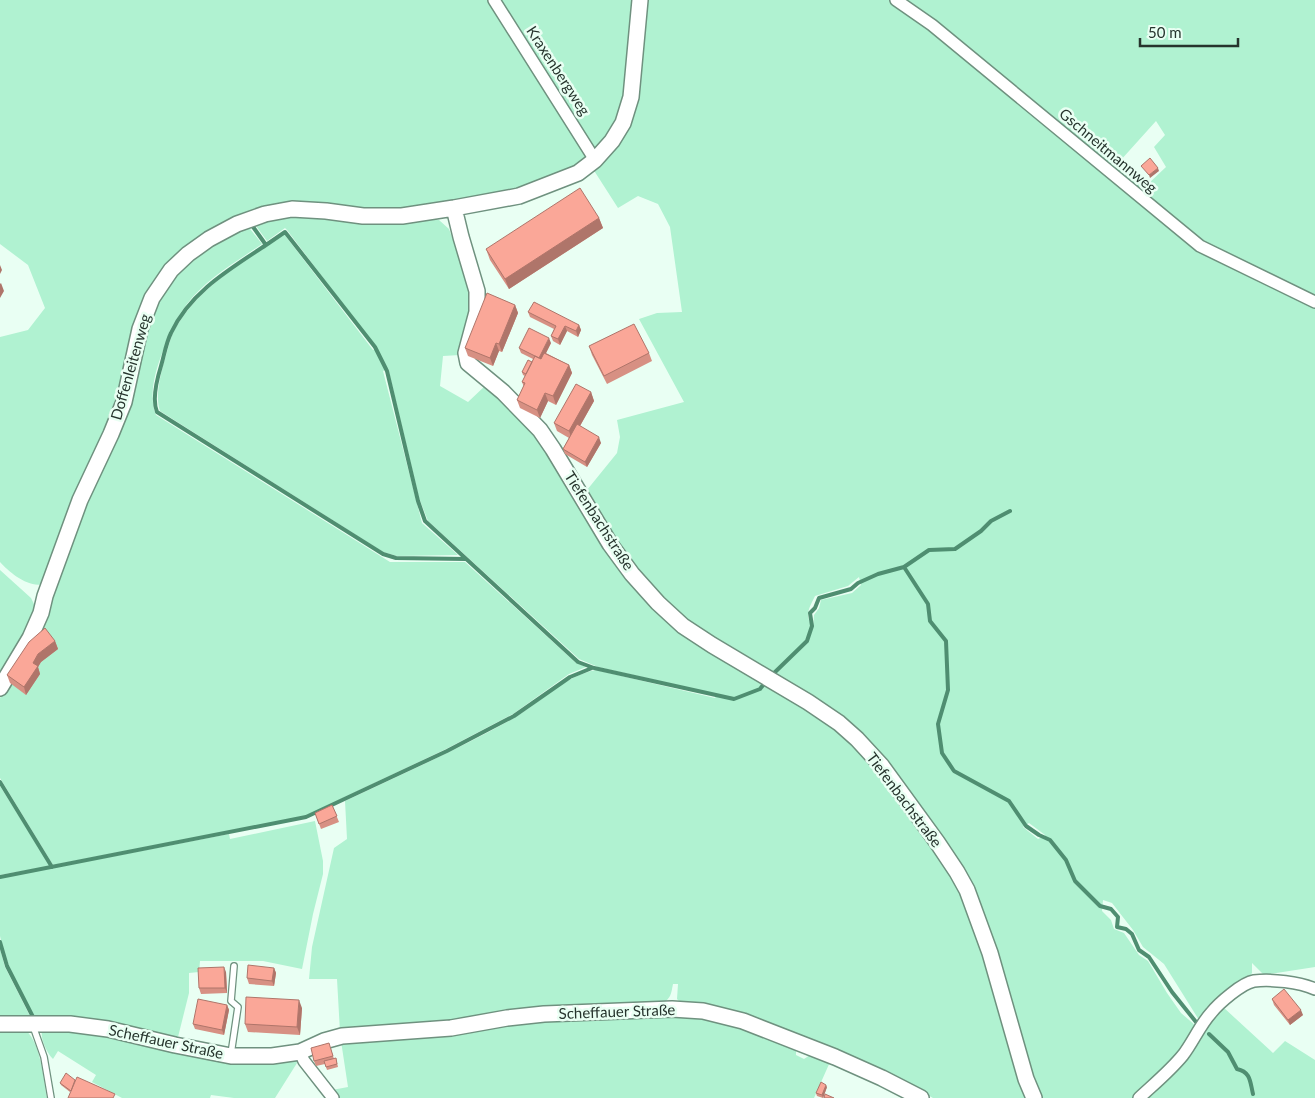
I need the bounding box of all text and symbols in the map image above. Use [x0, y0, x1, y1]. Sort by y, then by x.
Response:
scale bar [1140, 15, 1238, 47]
street label: Kraxenbergweg [523, 22, 595, 119]
text: 50 m [1148, 23, 1182, 41]
street label: Gschneitmannweg [1056, 104, 1161, 196]
street label: Doffenleitenweg [106, 311, 154, 422]
street label: Tiefenbachstraße [561, 468, 639, 573]
street label: Tiefenbachstraße [863, 748, 946, 850]
street label: Scheffauer Straße [558, 1000, 676, 1022]
street label: Scheffauer Straße [107, 1020, 225, 1062]

